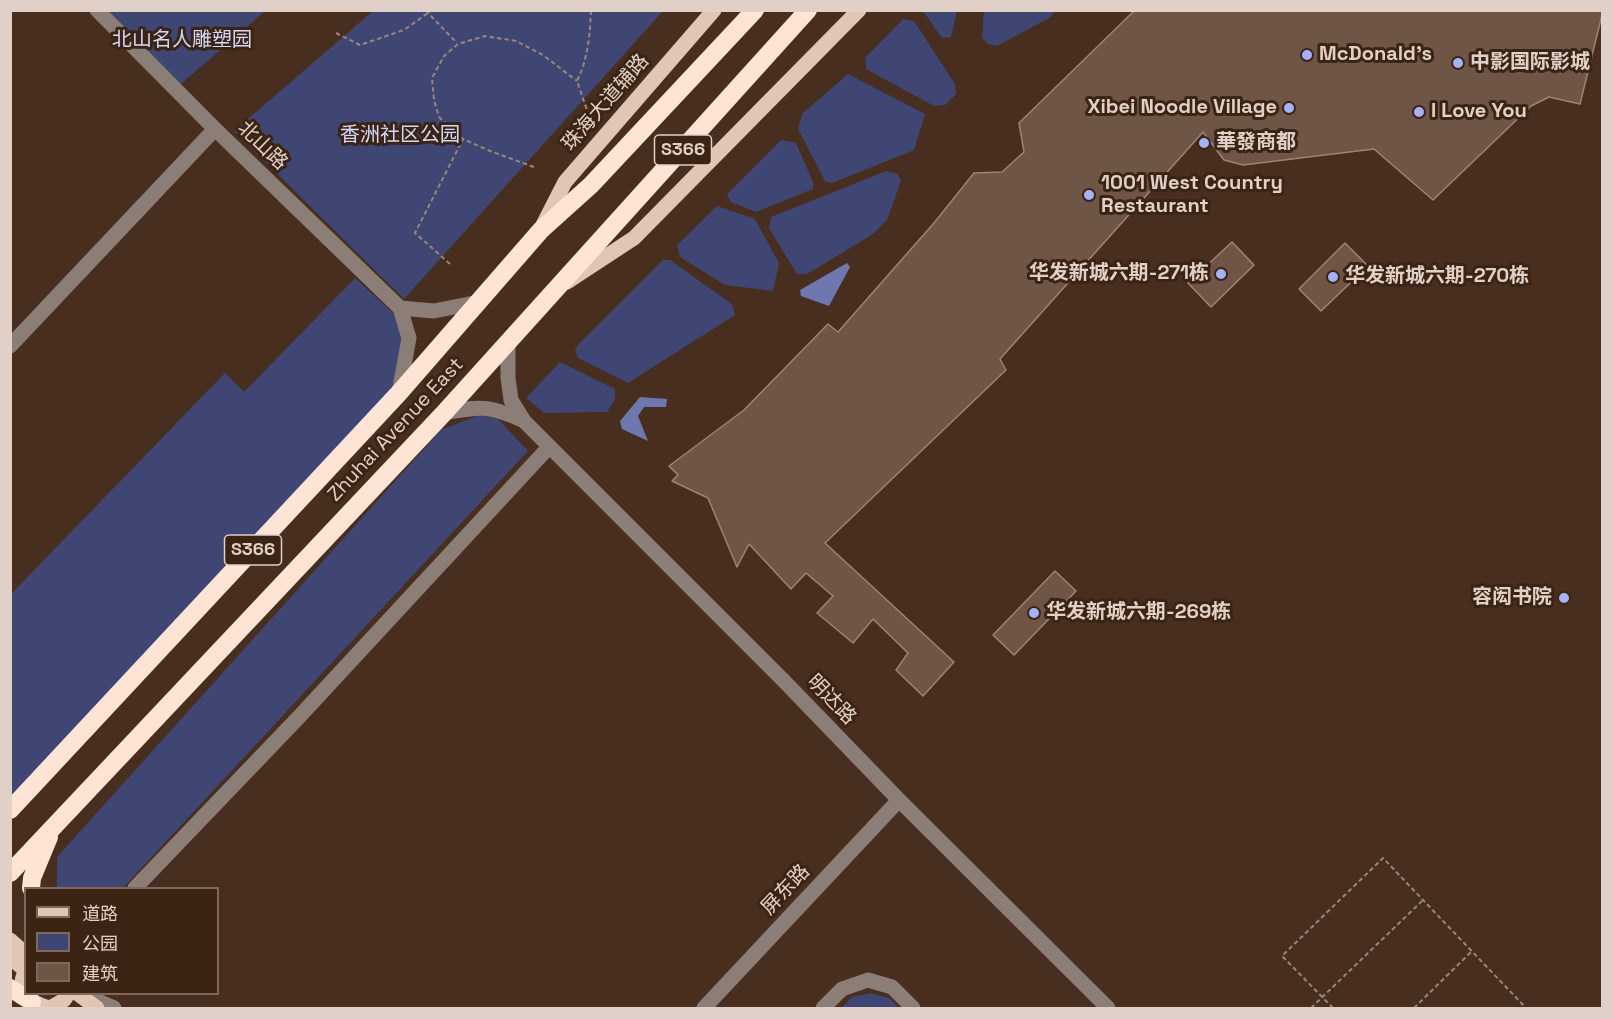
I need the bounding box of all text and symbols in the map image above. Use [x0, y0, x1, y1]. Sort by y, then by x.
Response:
park label: 北山名人雕塑园 [112, 29, 252, 53]
place label: McDonald's [1319, 43, 1432, 67]
marker: McDonald's [1300, 48, 1314, 62]
street label: 珠海大道辅路 [558, 50, 654, 156]
place label: 中影国际影城 [1470, 51, 1590, 75]
marker: 中影国际影城 [1451, 56, 1465, 70]
place label: Xibei Noodle Village [1088, 96, 1277, 120]
place label: I Love You [1431, 100, 1527, 124]
marker: Xibei Noodle Village [1282, 101, 1296, 115]
marker: I Love You [1412, 105, 1426, 119]
street label: 北山路 [232, 117, 292, 175]
park label: 香洲社区公园 [340, 124, 460, 148]
place label: 華發商都 [1216, 131, 1296, 155]
road number: S366 [654, 135, 712, 165]
marker: 華發商都 [1197, 136, 1211, 150]
place label: 1001 West Country Restaurant [1101, 172, 1283, 219]
marker: 1001 West Country Restaurant [1082, 188, 1096, 202]
place label: 华发新城六期-271栋 [1029, 262, 1209, 286]
place label: 华发新城六期-270栋 [1345, 265, 1529, 289]
marker: 华发新城六期-271栋 [1214, 267, 1228, 281]
marker: 华发新城六期-270栋 [1326, 270, 1340, 284]
street label: Zhuhai Avenue East [323, 353, 469, 507]
road number: S366 [224, 535, 282, 565]
place label: 容闳书院 [1472, 586, 1552, 610]
marker: 容闳书院 [1557, 591, 1571, 605]
place label: 华发新城六期-269栋 [1046, 601, 1231, 625]
marker: 华发新城六期-269栋 [1027, 606, 1041, 620]
street label: 明达路 [802, 670, 860, 730]
street label: 屏东路 [757, 860, 815, 920]
legend [24, 887, 219, 995]
text: 道路 [82, 902, 118, 925]
text: 公园 [82, 932, 118, 955]
text: 建筑 [82, 962, 118, 985]

